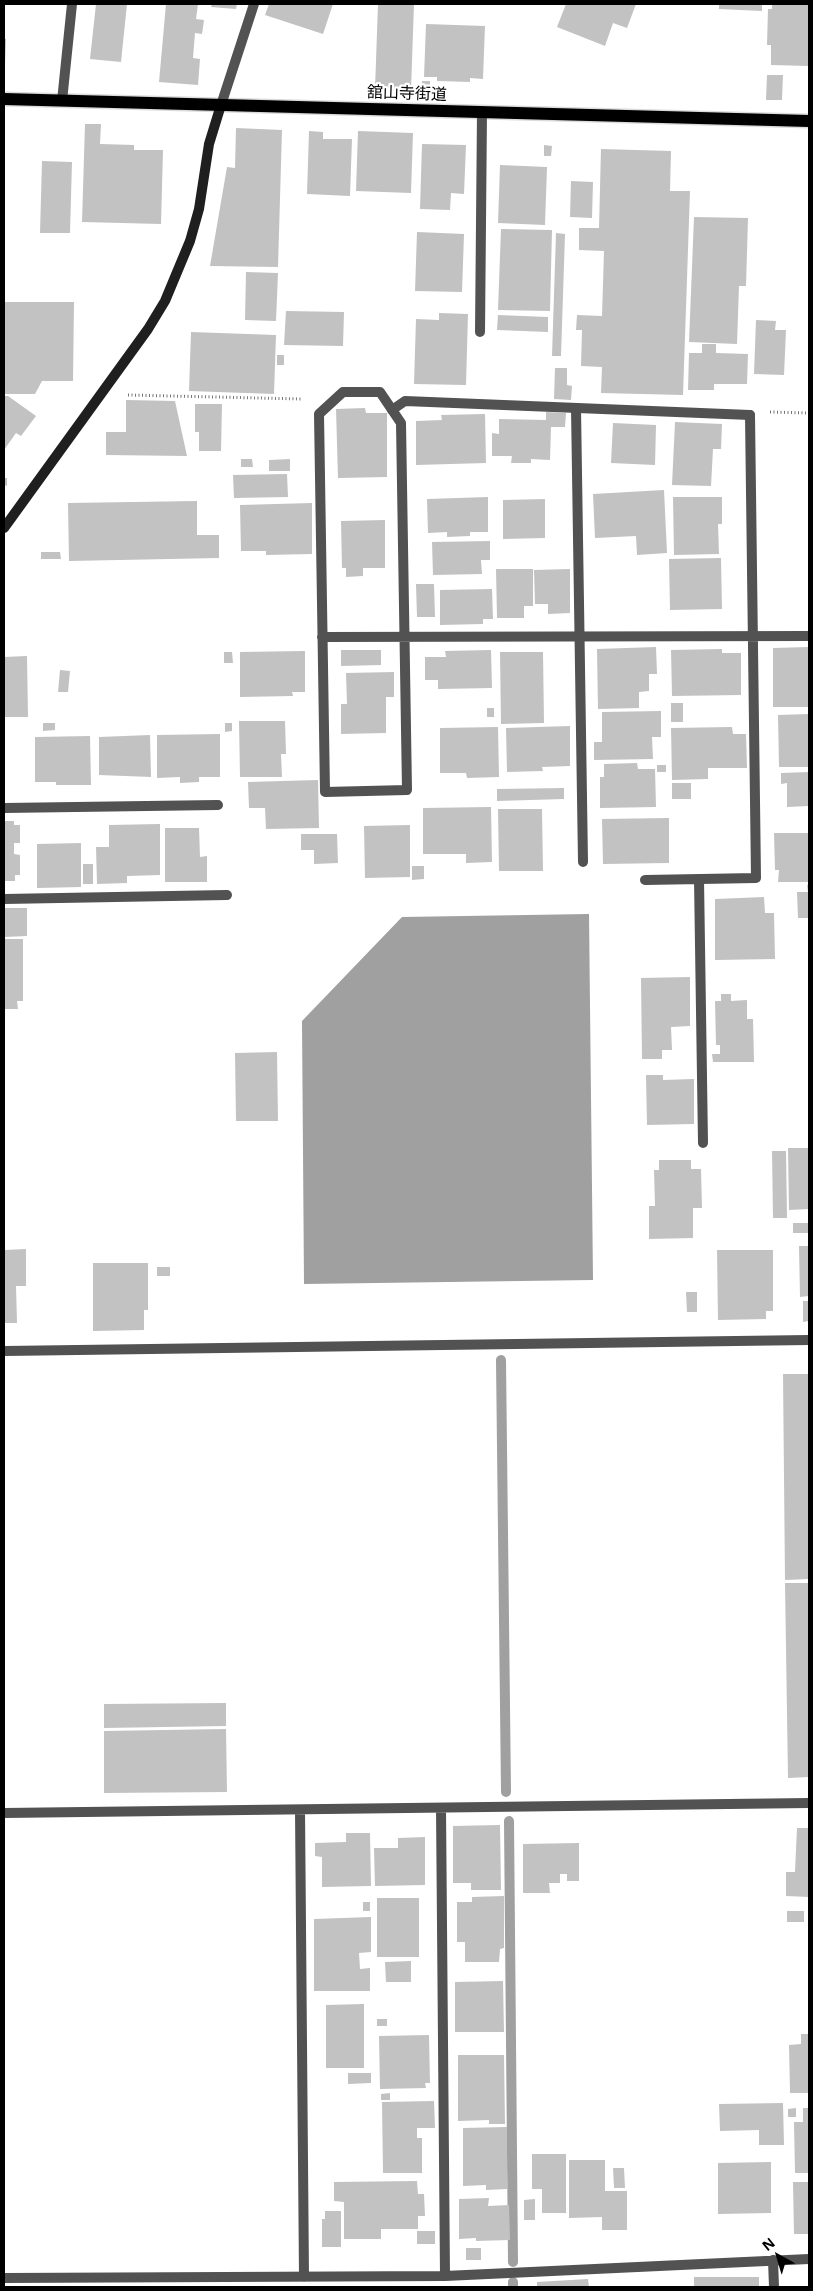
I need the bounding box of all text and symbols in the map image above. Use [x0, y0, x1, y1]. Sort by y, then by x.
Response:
street label: 舘山寺街道 [367, 83, 447, 105]
north arrow [753, 2231, 803, 2281]
text: N [758, 2233, 779, 2255]

